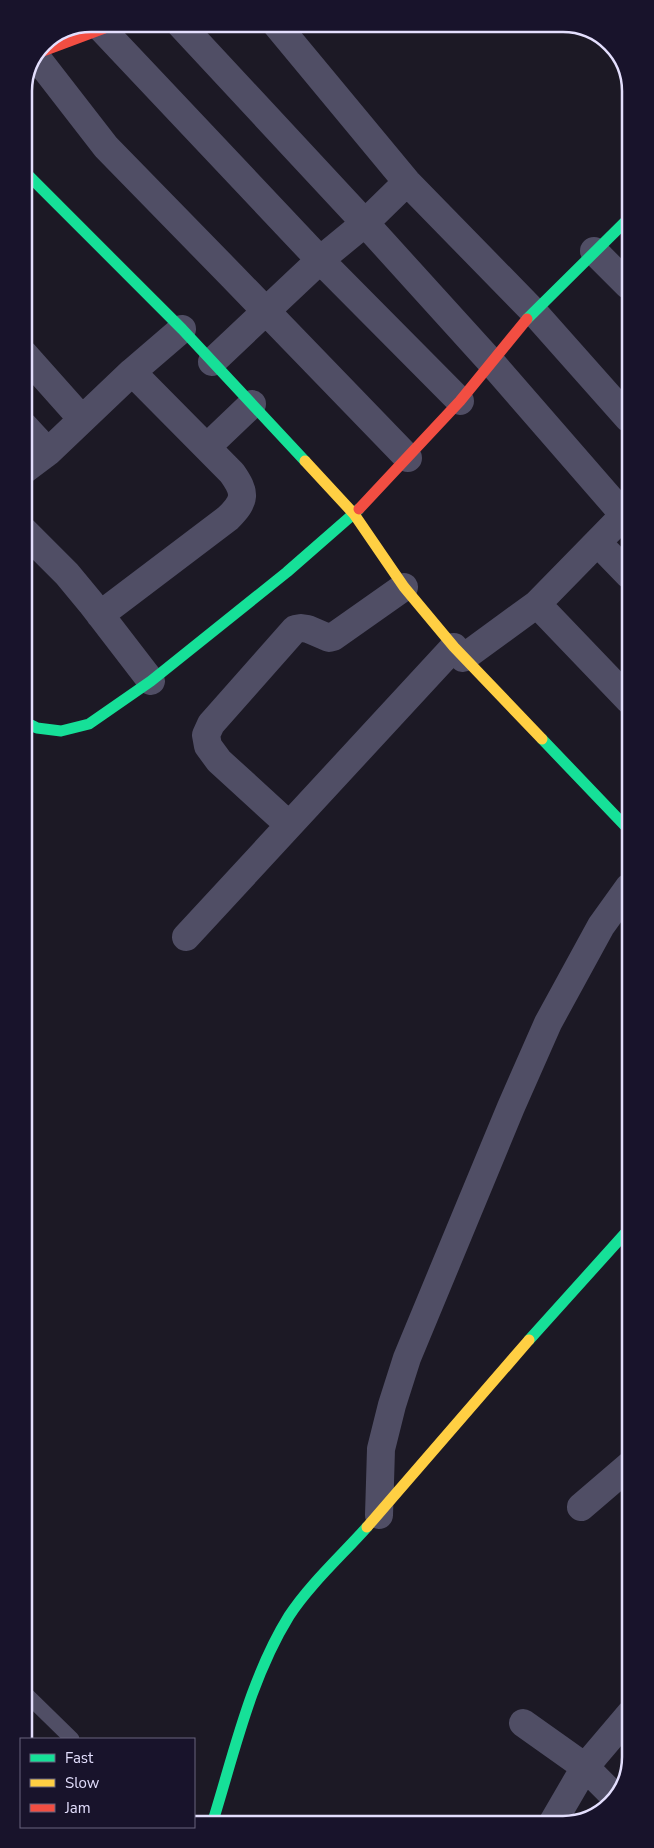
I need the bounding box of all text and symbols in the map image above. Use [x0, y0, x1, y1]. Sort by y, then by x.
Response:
legend [20, 1738, 195, 1828]
text: Fast [65, 1748, 94, 1768]
text: Slow [65, 1773, 100, 1793]
text: Jam [64, 1798, 91, 1818]

